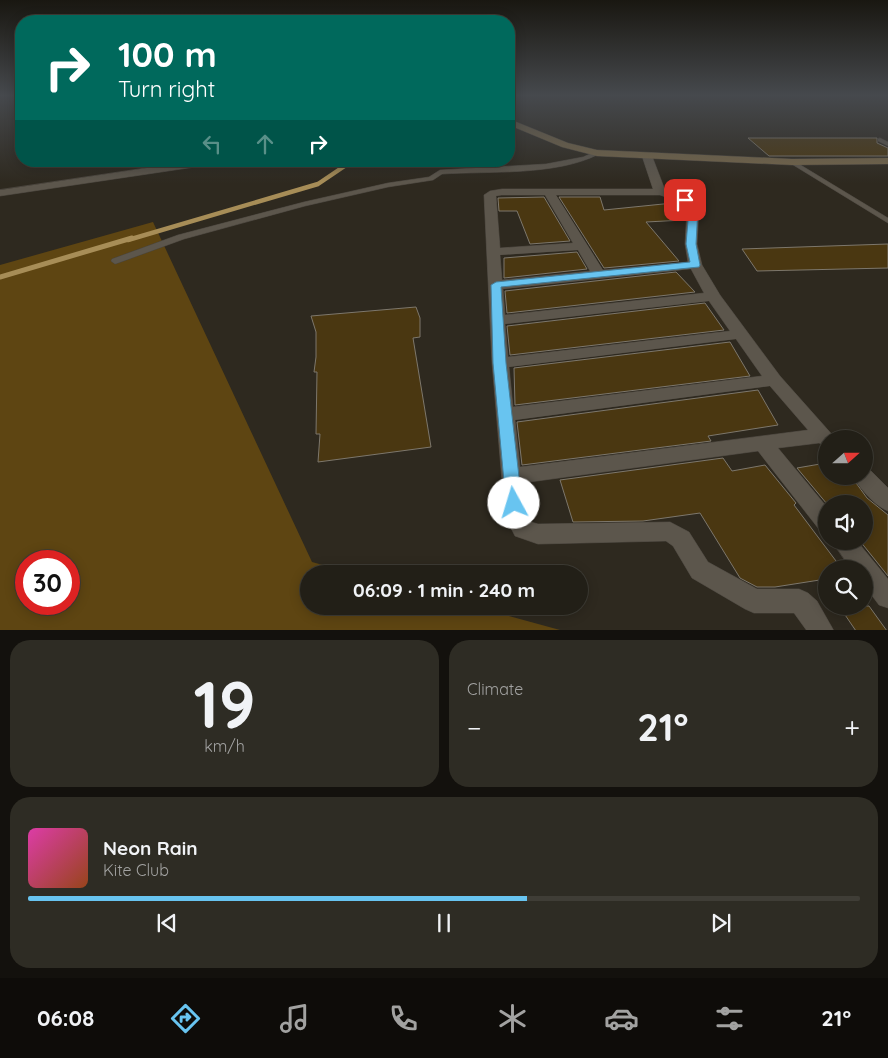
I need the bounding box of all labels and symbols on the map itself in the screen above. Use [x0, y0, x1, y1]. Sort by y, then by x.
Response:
pin [664, 179, 706, 221]
north arrow [818, 430, 872, 485]
position arrow [487, 476, 539, 528]
speed limit sign: 30 [15, 550, 80, 615]

